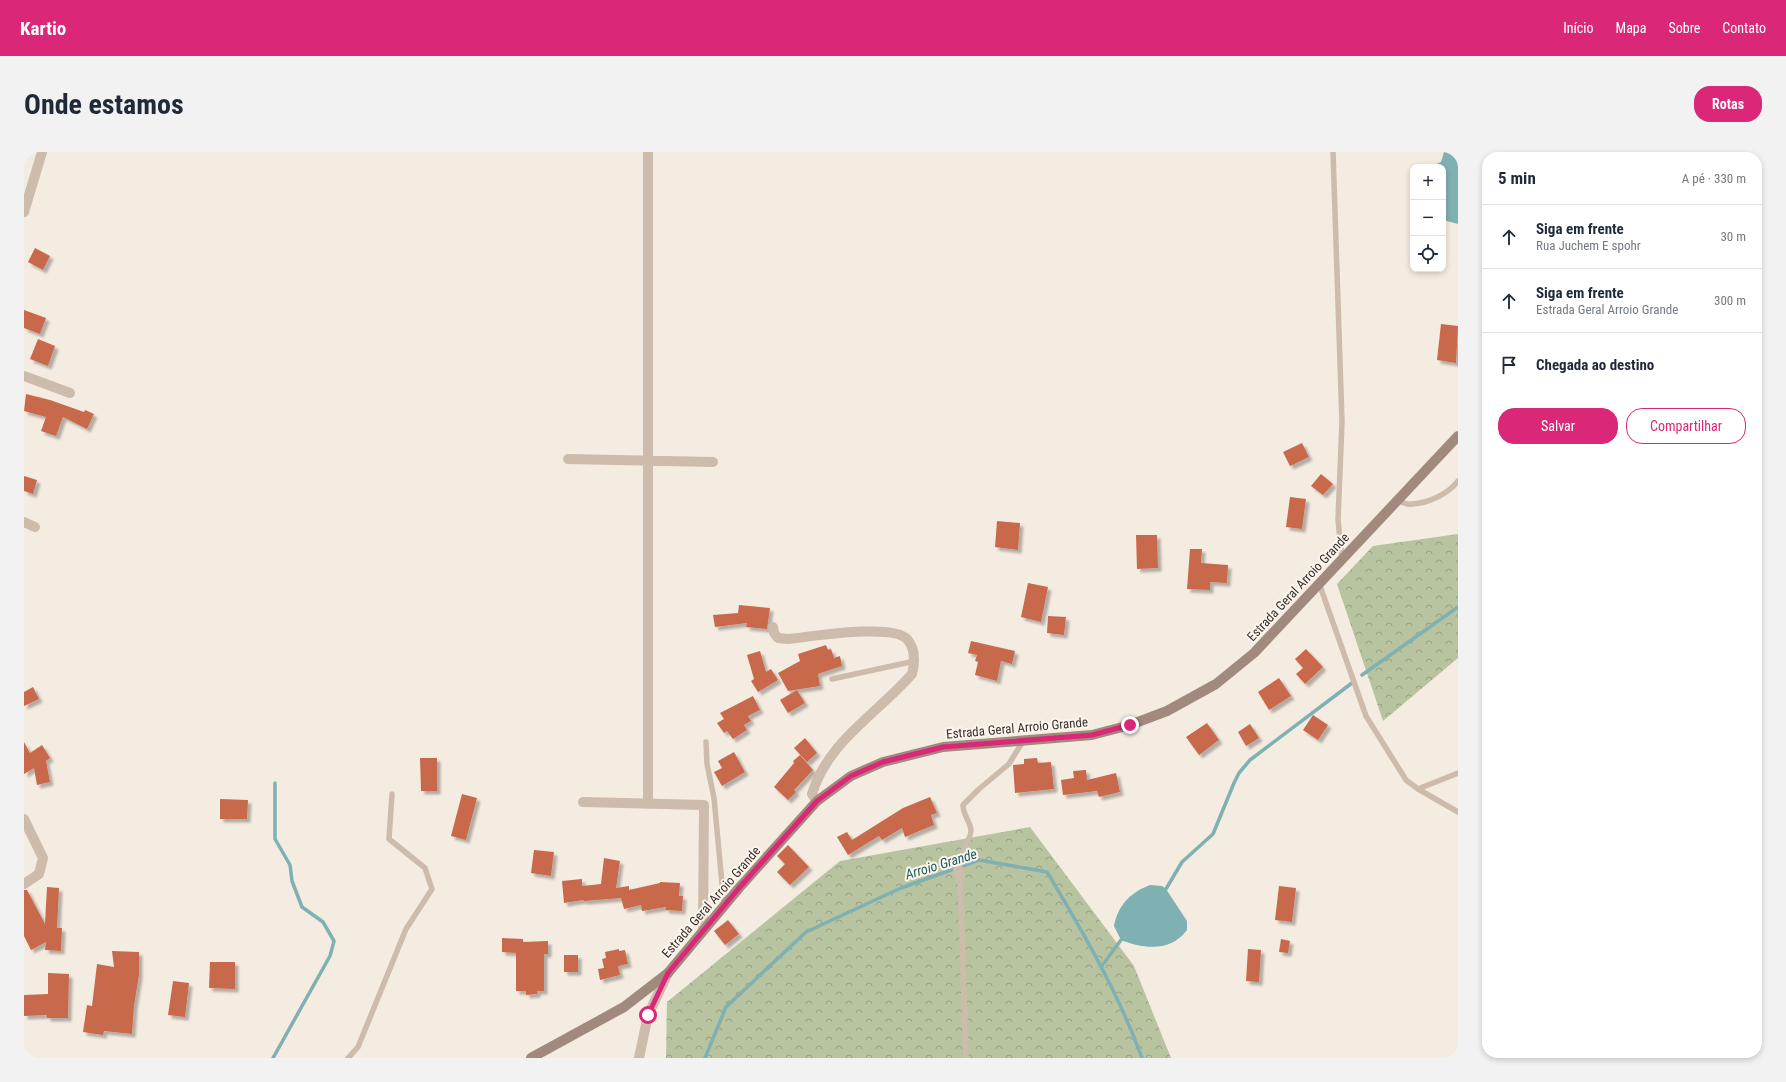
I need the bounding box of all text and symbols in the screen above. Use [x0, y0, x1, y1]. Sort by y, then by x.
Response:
text: Kartio [20, 17, 66, 40]
text: Início [1563, 20, 1594, 36]
text: Mapa [1616, 20, 1646, 36]
text: Sobre [1668, 20, 1700, 36]
text: Contato [1722, 20, 1766, 36]
button: Rotas [1694, 86, 1762, 122]
text: Onde estamos [24, 88, 184, 121]
map controls [1410, 164, 1446, 272]
button: + [1410, 164, 1446, 200]
text: 5 min [1498, 168, 1536, 188]
text: A pé · 330 m [1682, 171, 1746, 186]
button: − [1410, 200, 1446, 236]
text: Siga em frente [1536, 220, 1624, 238]
icon: ahead [1498, 226, 1520, 248]
text: 30 m [1720, 229, 1746, 244]
button: locate [1410, 236, 1446, 272]
text: Rua Juchem E spohr [1536, 238, 1641, 253]
text: Siga em frente [1536, 284, 1624, 302]
icon: ahead [1498, 290, 1520, 312]
text: 300 m [1714, 293, 1746, 308]
text: Estrada Geral Arroio Grande [1536, 302, 1678, 317]
icon: arrive [1498, 354, 1520, 376]
text: Chegada ao destino [1536, 356, 1654, 374]
button: Salvar [1498, 408, 1618, 444]
button: Compartilhar [1626, 408, 1746, 444]
street label: Estrada Geral Arroio Grande [1244, 530, 1352, 644]
street label: Estrada Geral Arroio Grande [945, 714, 1089, 742]
route end [1121, 716, 1139, 734]
street label: Estrada Geral Arroio Grande [659, 843, 763, 961]
water label: Arroio Grande [902, 846, 979, 883]
route start [639, 1006, 657, 1024]

